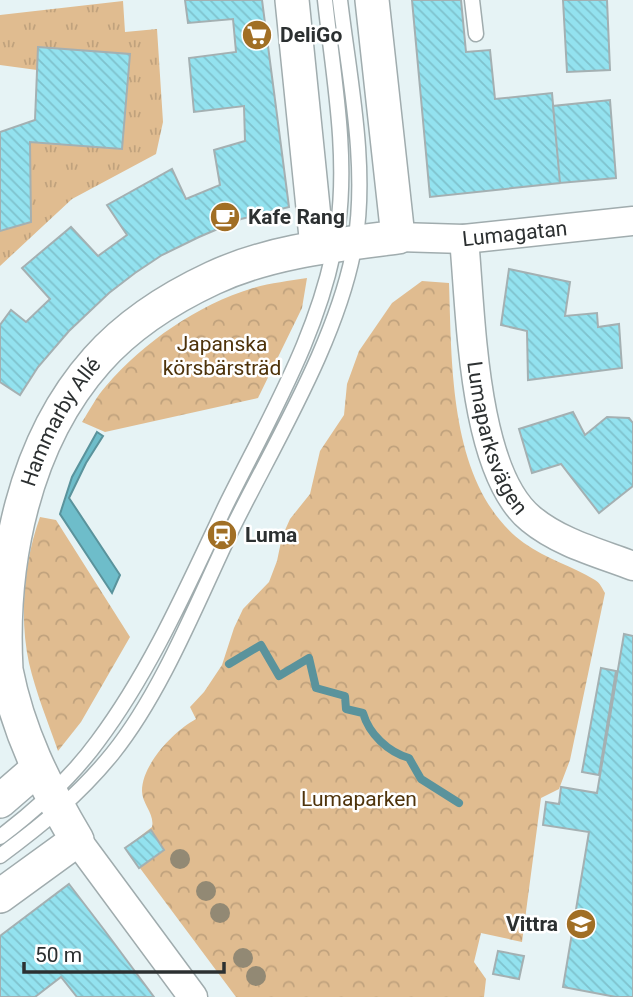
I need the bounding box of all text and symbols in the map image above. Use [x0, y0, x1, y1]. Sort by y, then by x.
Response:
supermarket icon: DeliGo [240, 18, 274, 52]
place label: DeliGo [280, 23, 342, 47]
cafe icon: Kafe Rang [208, 200, 242, 234]
place label: Kafe Rang [248, 205, 345, 229]
street label: Lumagatan [461, 216, 568, 251]
park label: Japanska körsbärsträd [163, 332, 281, 380]
street label: Hammarby Allé [16, 353, 106, 489]
street label: Lumaparksvägen [462, 360, 532, 519]
station icon: Luma [205, 518, 239, 552]
place label: Luma [245, 523, 297, 547]
park label: Lumaparken [301, 787, 417, 811]
school or university icon: Vittra [564, 907, 598, 941]
place label: Vittra [506, 912, 558, 936]
scale bar [24, 930, 224, 974]
text: 50 m [35, 943, 82, 967]

